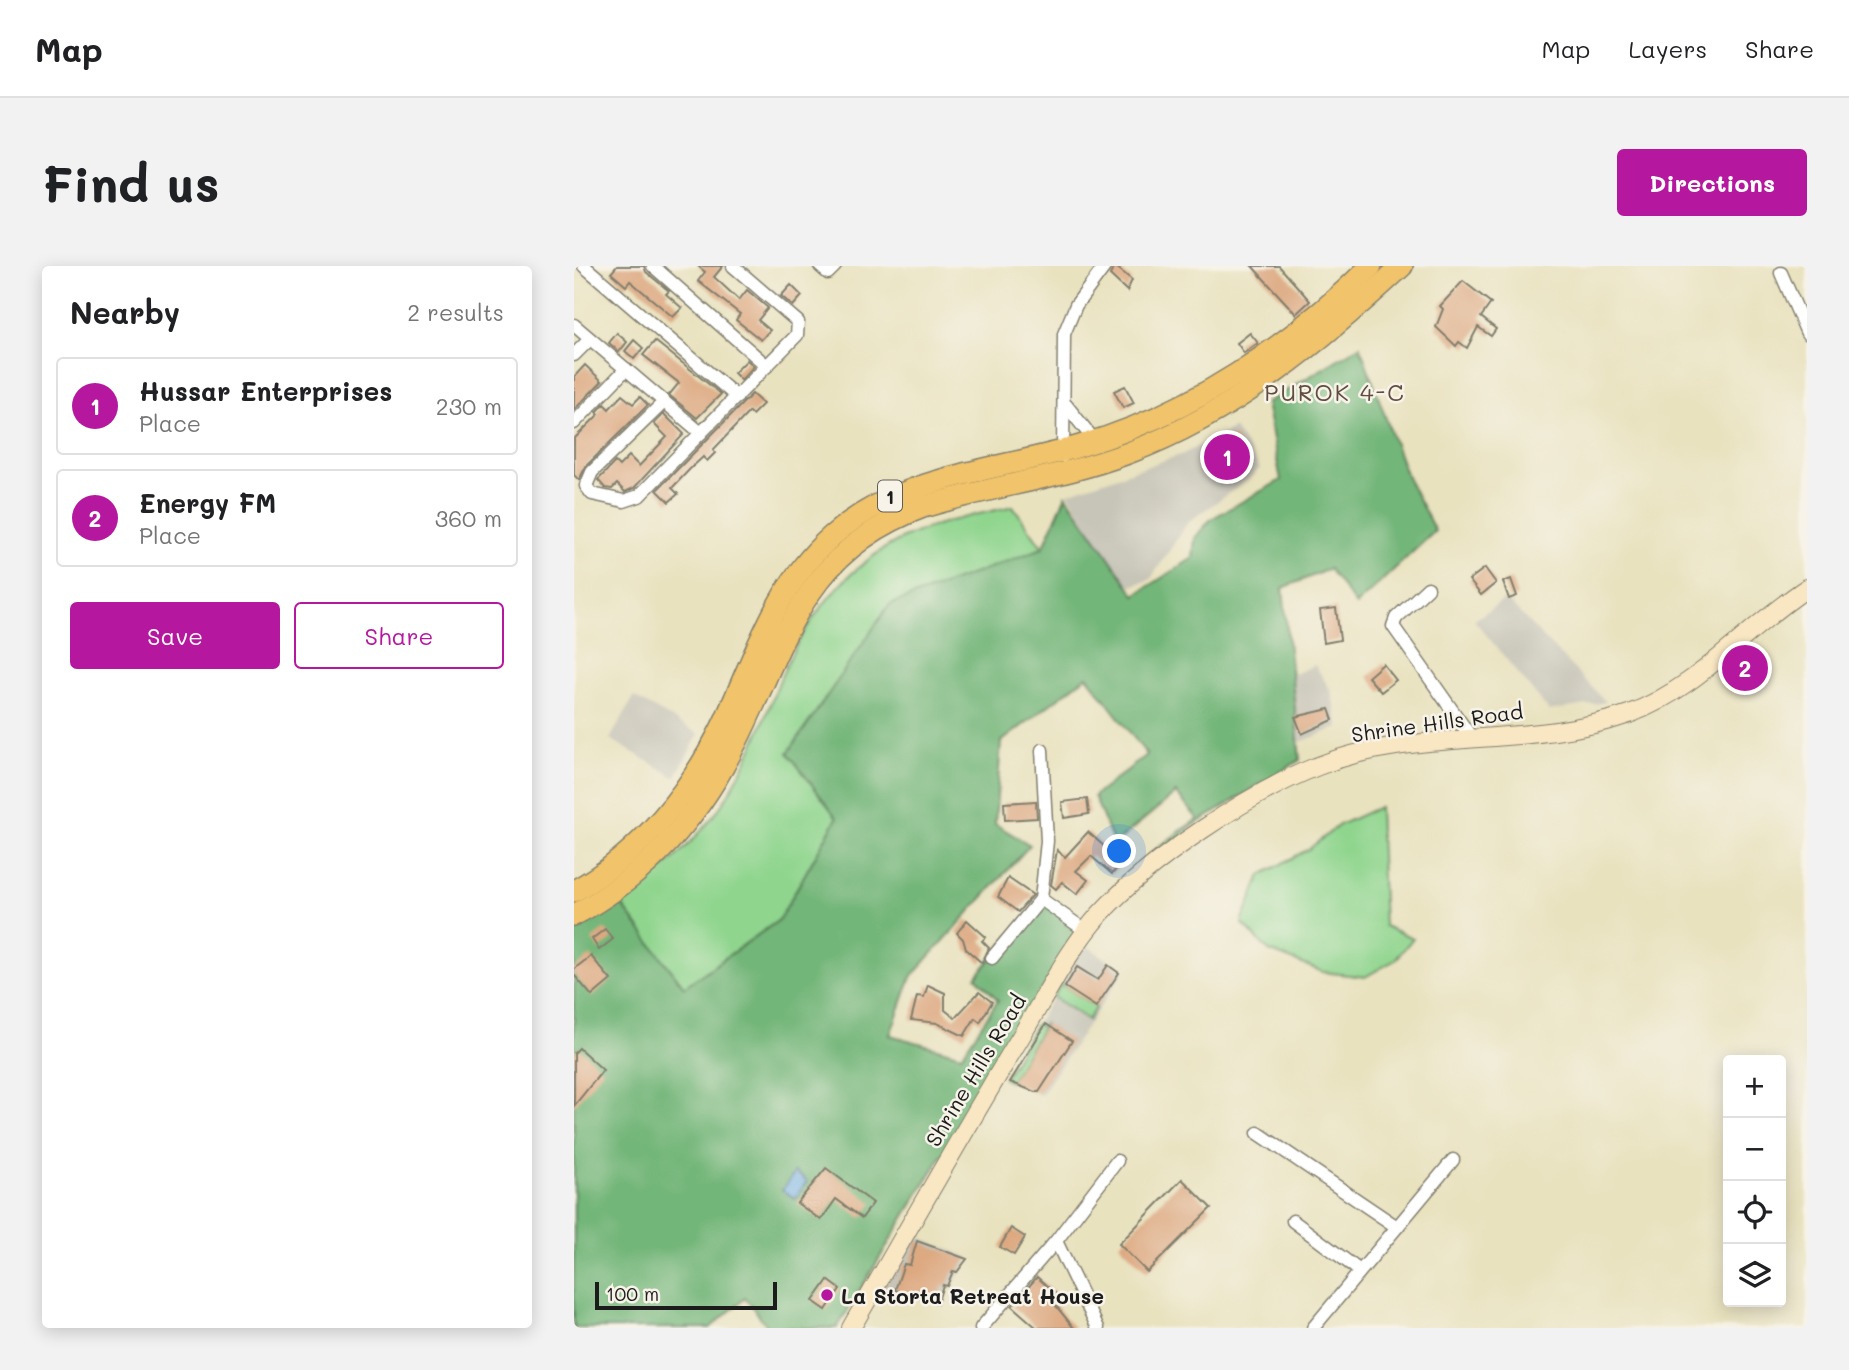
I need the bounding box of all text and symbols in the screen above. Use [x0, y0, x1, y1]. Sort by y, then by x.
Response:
text: Map [35, 27, 103, 70]
text: Map [1542, 33, 1590, 64]
text: Layers [1628, 33, 1707, 64]
text: Share [1745, 33, 1814, 64]
button: Directions [1617, 149, 1807, 216]
text: Find us [42, 151, 220, 214]
text: Nearby [70, 292, 180, 332]
text: 2 results [407, 297, 504, 327]
text: Hussar Enterprises [139, 374, 392, 408]
district label: PUROK 4-C [1264, 377, 1406, 407]
text: 1 [90, 391, 100, 421]
text: 230 m [436, 391, 502, 421]
text: Place [139, 408, 201, 438]
pin: 1 [1204, 431, 1250, 483]
road number: 1 [878, 480, 902, 512]
text: Energy FM [139, 486, 276, 520]
text: 2 [89, 503, 101, 533]
text: 360 m [435, 503, 502, 533]
text: Place [139, 520, 201, 550]
button: Save [70, 602, 280, 669]
button: Share [294, 602, 504, 669]
pin: 2 [1722, 642, 1768, 694]
street label: Shrine Hills Road [1349, 697, 1525, 747]
your location [1102, 834, 1136, 868]
street label: Shrine Hills Road [919, 989, 1031, 1151]
map controls [1723, 1055, 1786, 1307]
button: + [1723, 1055, 1786, 1118]
button: − [1723, 1118, 1786, 1181]
button: locate [1723, 1181, 1786, 1244]
button: layers [1723, 1244, 1786, 1307]
scale bar [595, 1279, 777, 1311]
text: 100 m [606, 1281, 659, 1306]
place label: La Storta Retreat House [841, 1282, 1104, 1309]
marker: La Storta Retreat House [819, 1287, 835, 1303]

